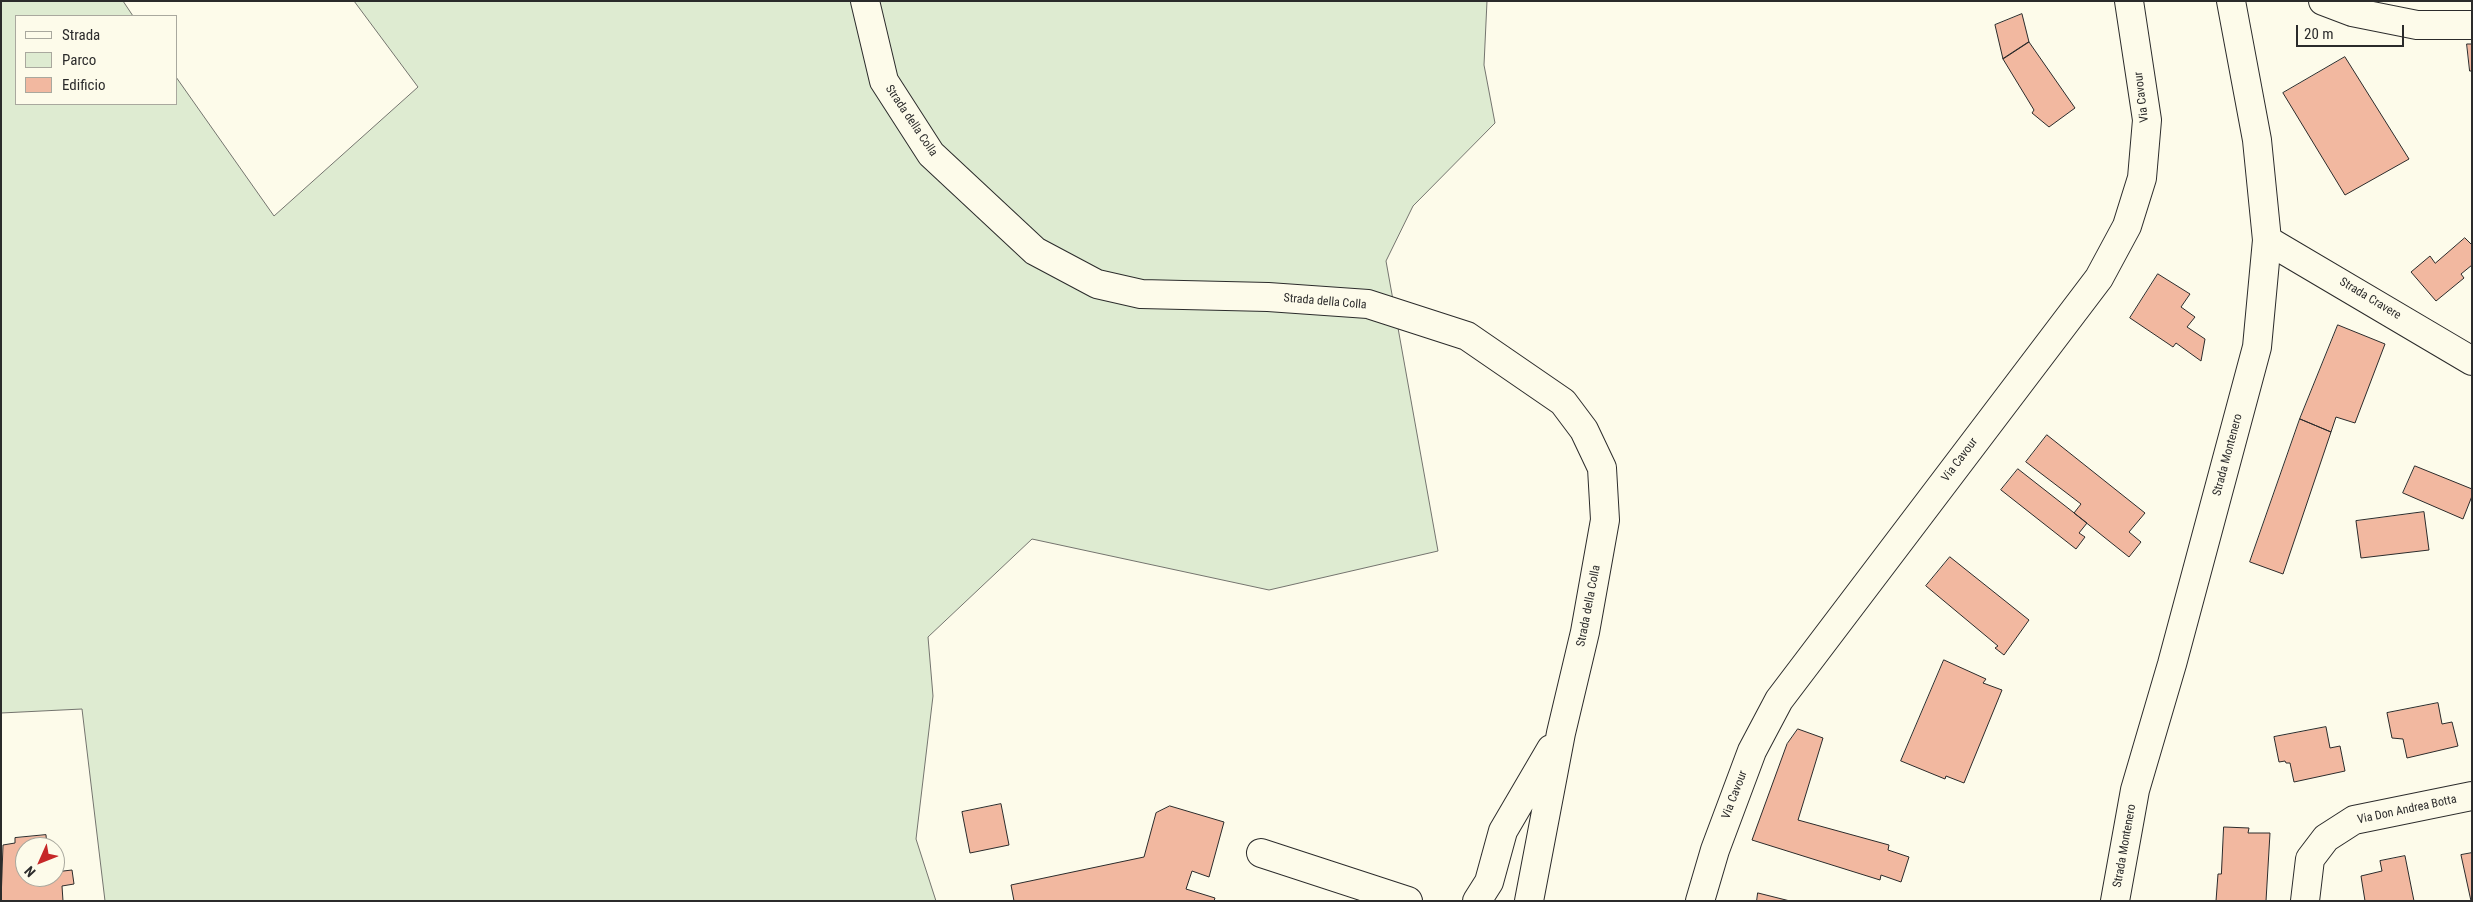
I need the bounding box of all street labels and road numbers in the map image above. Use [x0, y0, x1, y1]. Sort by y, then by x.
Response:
street label: Via Cavour [2132, 71, 2152, 123]
street label: Strada della Colla [882, 83, 940, 159]
street label: Strada Cravere [2337, 275, 2403, 323]
street label: Strada della Colla [1283, 291, 1367, 313]
street label: Strada Montenero [2210, 412, 2246, 498]
street label: Via Cavour [1939, 435, 1981, 485]
street label: Strada della Colla [1574, 564, 1604, 648]
street label: Via Cavour [1719, 769, 1751, 821]
street label: Via Don Andrea Botta [2356, 792, 2458, 828]
street label: Strada Montenero [2111, 803, 2139, 889]

